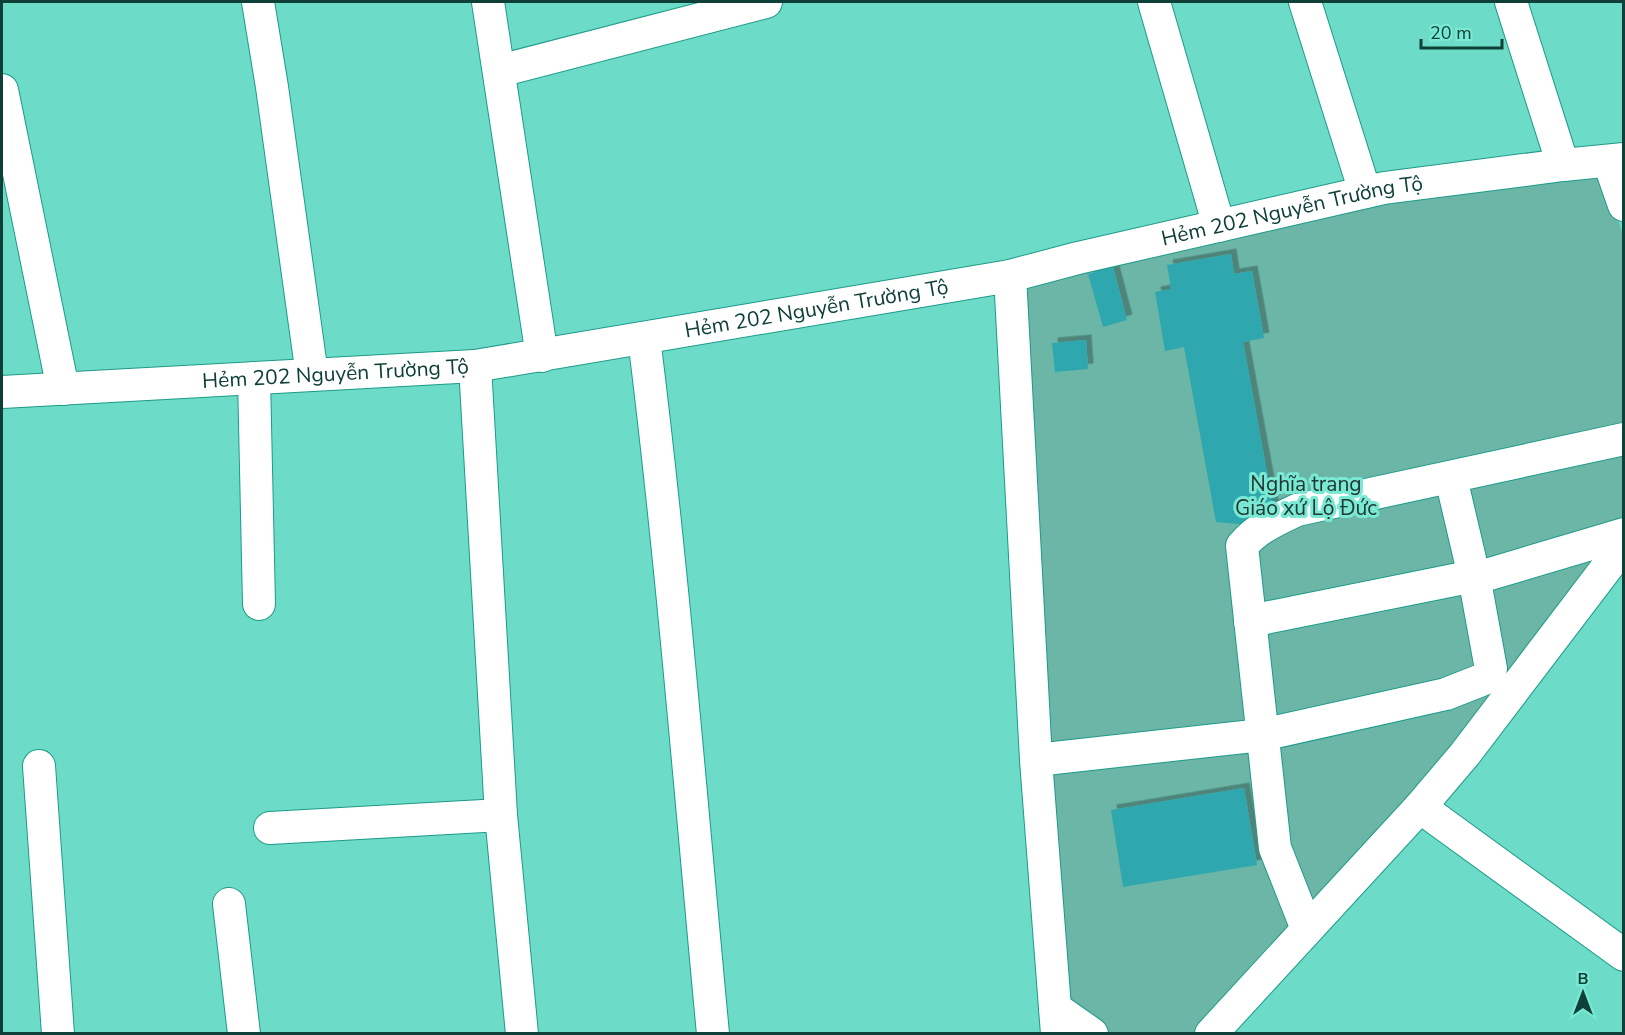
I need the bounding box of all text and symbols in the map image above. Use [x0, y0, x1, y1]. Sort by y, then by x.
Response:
scale bar [1421, 12, 1502, 50]
text: 20 m [1430, 21, 1472, 45]
street label: Hẻm 202 Nguyễn Trường Tộ [1159, 169, 1425, 252]
street label: Hẻm 202 Nguyễn Trường Tộ [682, 273, 950, 345]
street label: Hẻm 202 Nguyễn Trường Tộ [201, 352, 470, 395]
park label: Nghĩa trang Giáo xứ Lộ Đức [1235, 470, 1377, 522]
north arrow [1553, 963, 1613, 1023]
text: B [1577, 968, 1589, 990]

